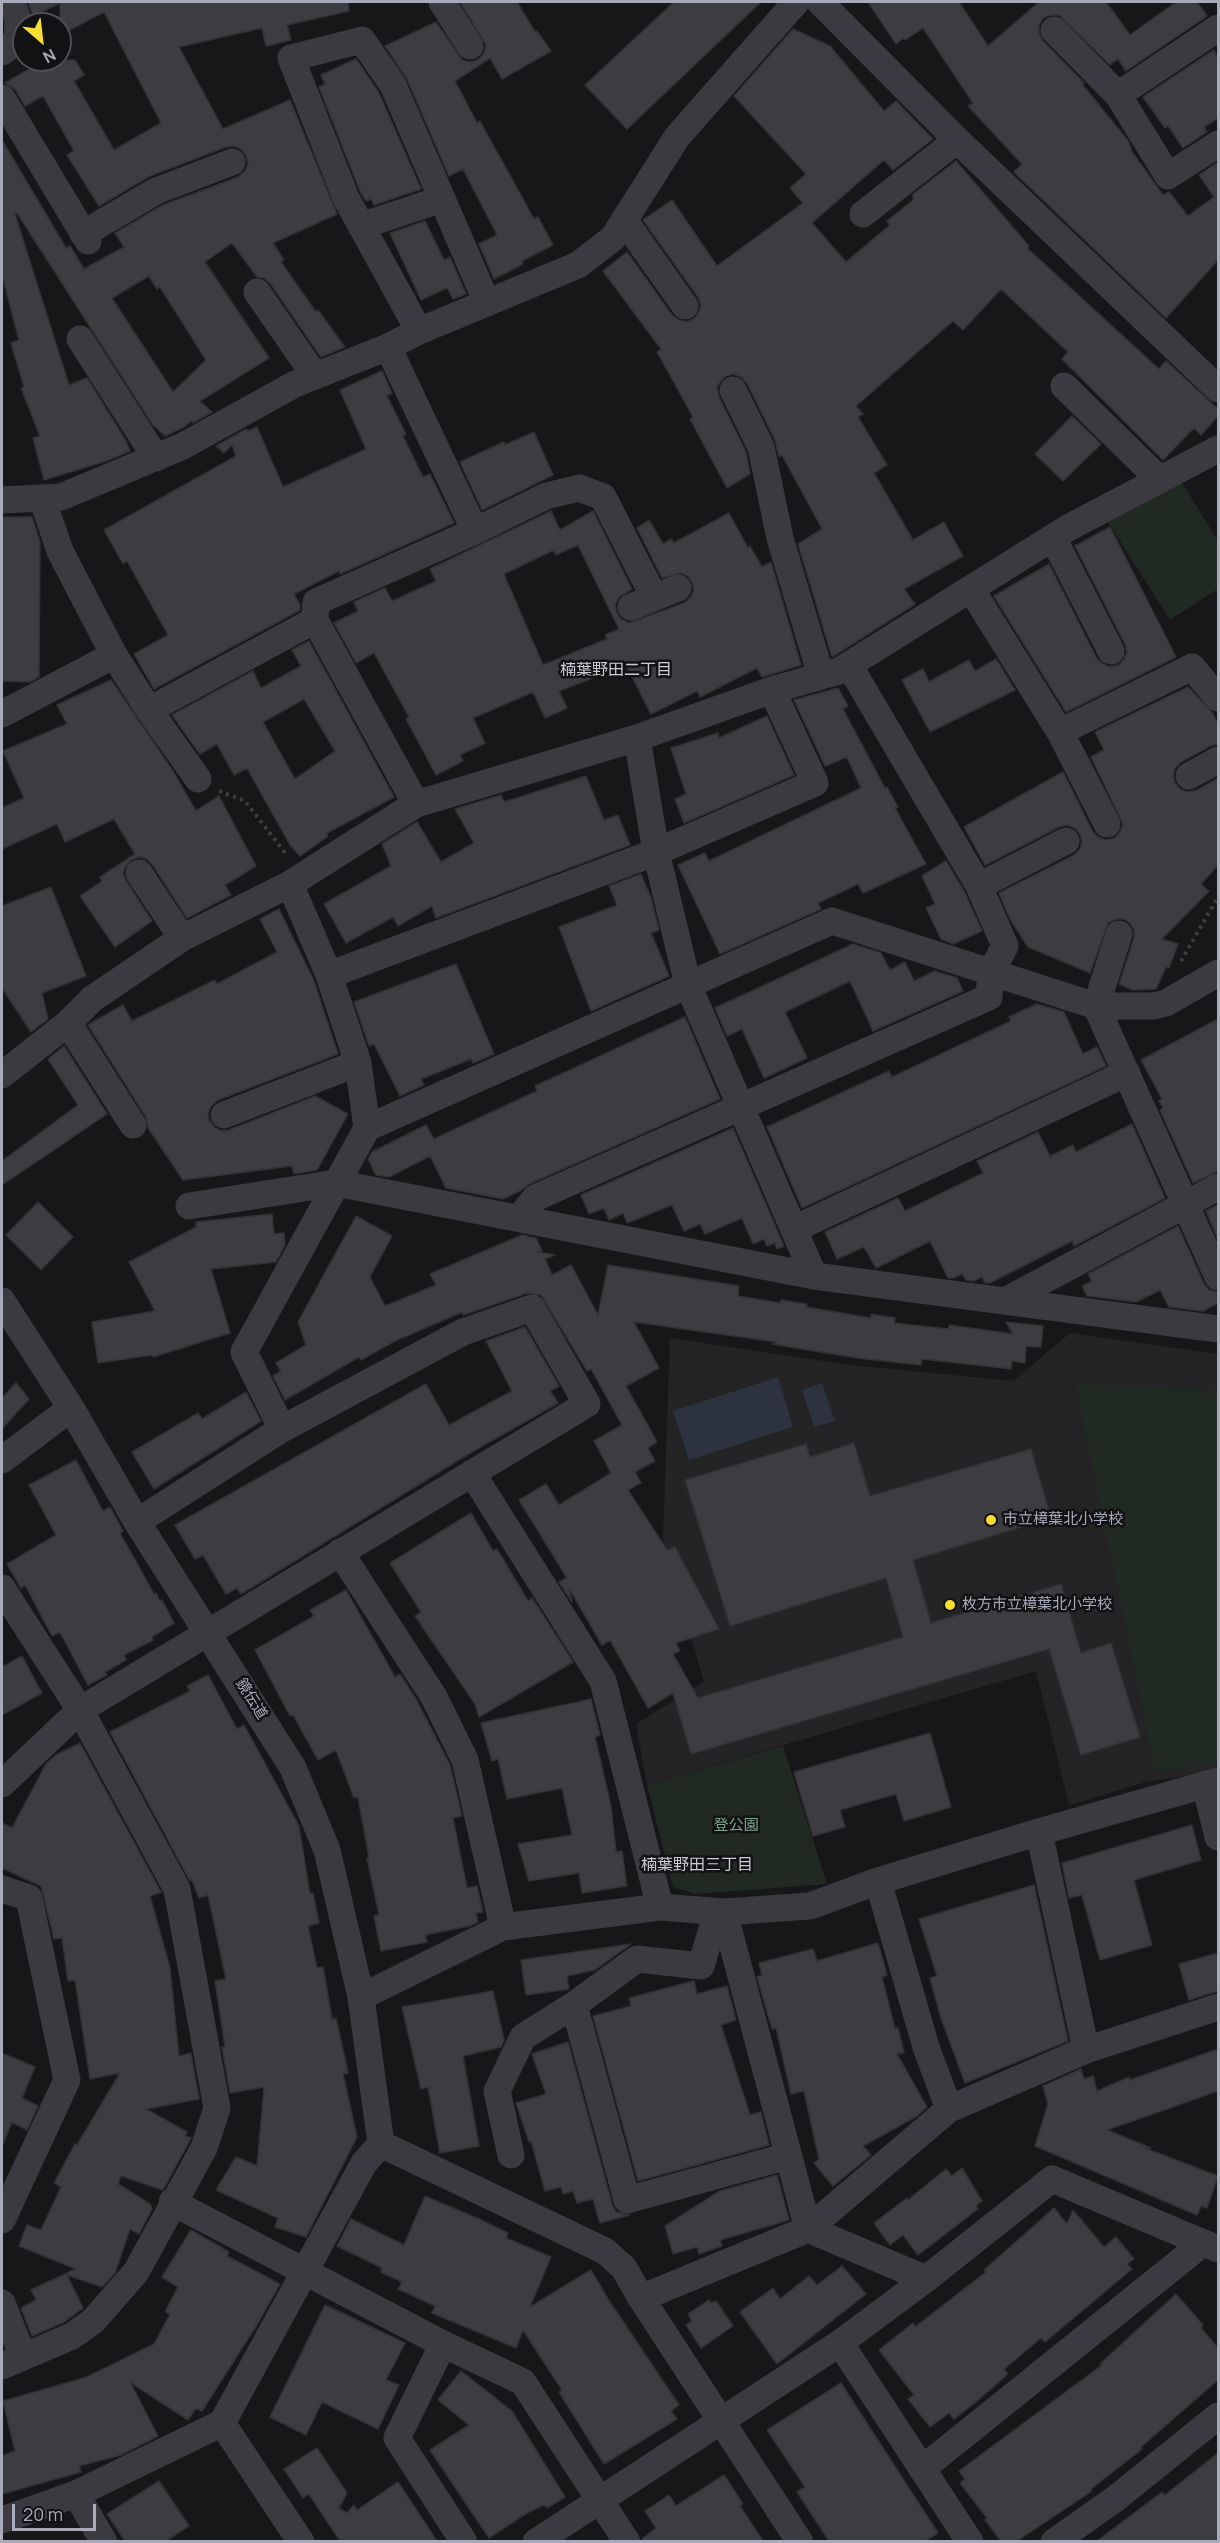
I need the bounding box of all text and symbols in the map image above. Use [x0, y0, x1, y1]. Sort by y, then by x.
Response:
north arrow [12, 12, 72, 72]
text: N [39, 44, 60, 69]
district label: 楠葉野田二丁目 [560, 661, 672, 681]
place label: 市立樟葉北小学校 [1003, 1511, 1123, 1529]
marker: 市立樟葉北小学校 [984, 1513, 998, 1527]
place label: 枚方市立樟葉北小学校 [962, 1596, 1112, 1614]
marker: 枚方市立樟葉北小学校 [943, 1598, 957, 1612]
street label: 鏡伝道 [231, 1675, 271, 1723]
park label: 登公園 [714, 1817, 758, 1835]
district label: 楠葉野田三丁目 [641, 1856, 753, 1876]
scale bar [15, 2492, 99, 2530]
text: 20 m [23, 2502, 63, 2526]

